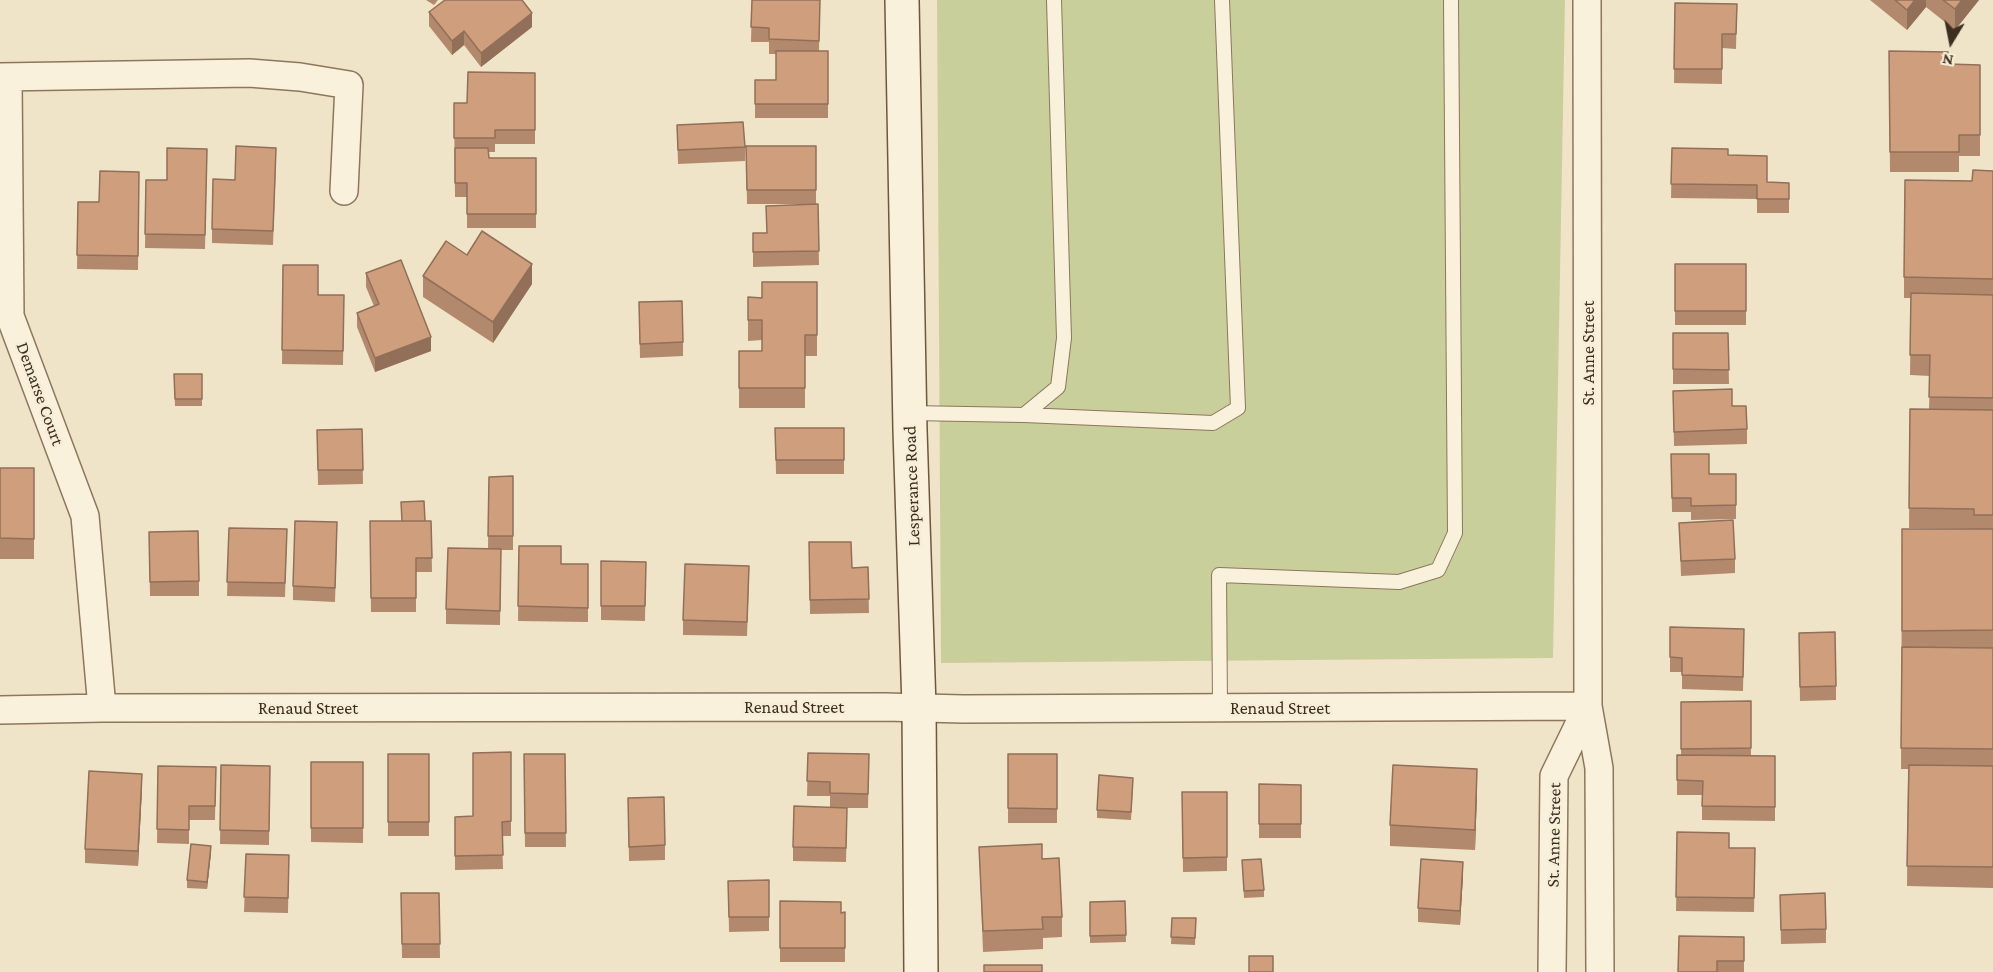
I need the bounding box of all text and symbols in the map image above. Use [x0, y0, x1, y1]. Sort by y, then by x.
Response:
north arrow [1921, 12, 1981, 72]
text: N [1941, 51, 1955, 70]
street label: St. Anne Street [1577, 301, 1599, 405]
street label: Demarse Court [11, 339, 69, 449]
street label: Lesperance Road [899, 425, 925, 547]
street label: Renaud Street [744, 696, 844, 718]
street label: Renaud Street [258, 697, 358, 719]
street label: Renaud Street [1230, 697, 1330, 719]
street label: St. Anne Street [1542, 782, 1566, 888]

